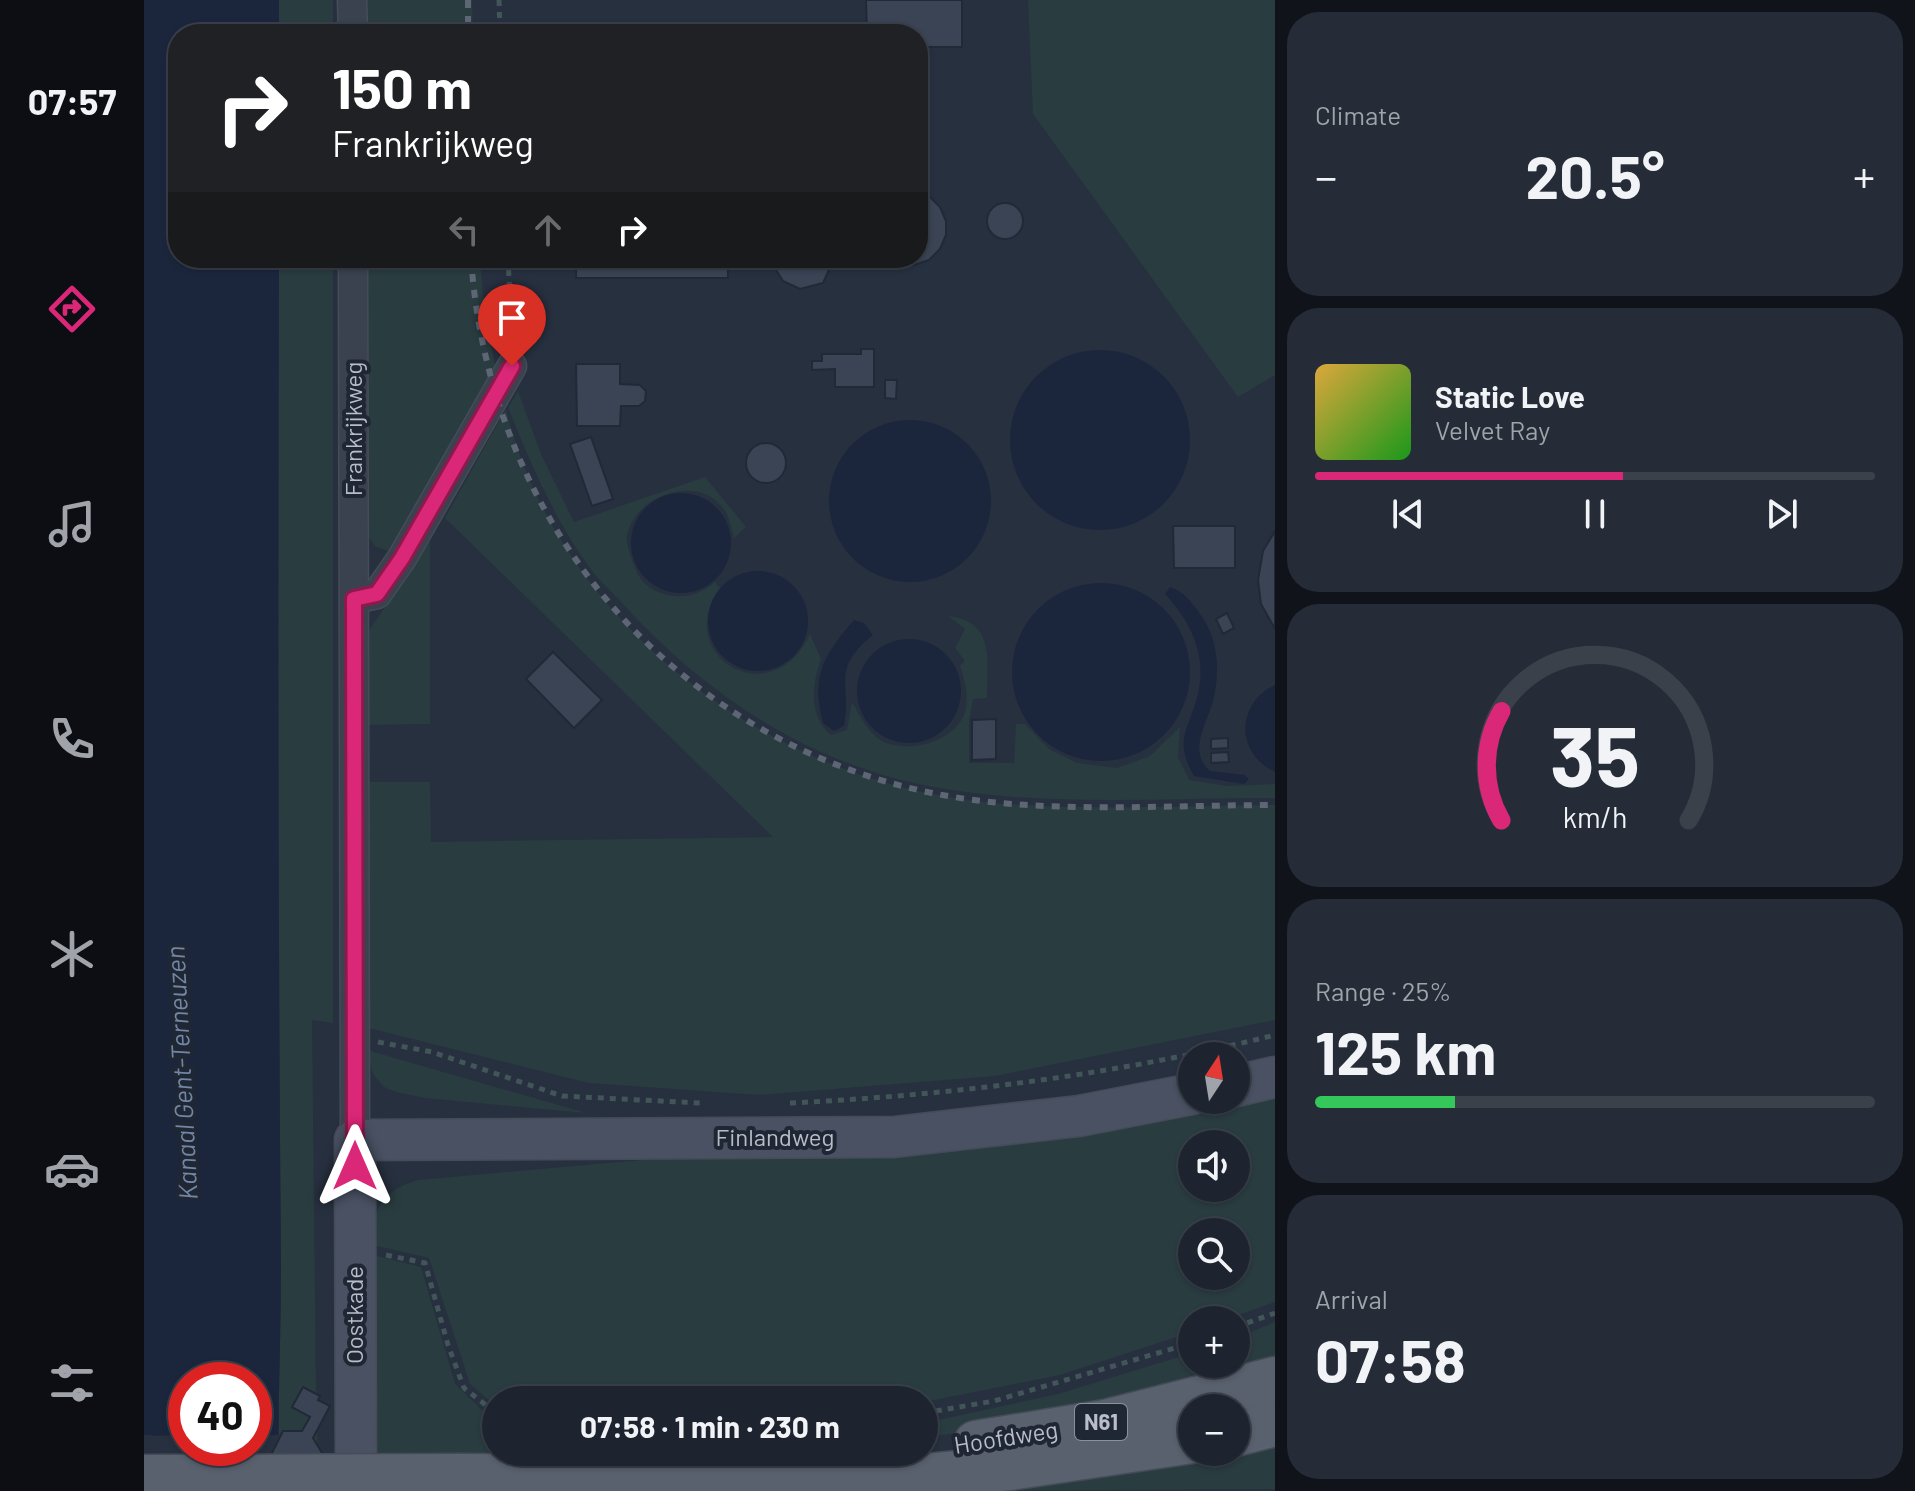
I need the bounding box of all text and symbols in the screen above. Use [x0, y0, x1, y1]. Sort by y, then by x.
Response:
text: 150 m [332, 53, 472, 120]
icon: right [200, 56, 304, 160]
text: 07:57 [28, 79, 116, 122]
text: Climate [1315, 99, 1401, 130]
text: Frankrijkweg [332, 121, 534, 164]
text: 20.5° [1526, 139, 1664, 211]
text: − [1315, 149, 1337, 202]
text: + [1853, 149, 1875, 202]
icon: left [442, 208, 486, 252]
icon: ahead [526, 208, 570, 252]
icon: right [610, 208, 654, 252]
icon: directions [44, 281, 100, 337]
pin [478, 284, 546, 366]
icon: arrive [490, 296, 534, 340]
street label: Frankrijkweg [338, 362, 367, 496]
text: Static Love [1435, 378, 1585, 414]
text: Velvet Ray [1435, 414, 1550, 445]
icon: previous [1386, 492, 1430, 536]
icon: pause [1573, 492, 1617, 536]
icon: next [1760, 492, 1804, 536]
icon: music [44, 496, 100, 552]
text: 35 [1550, 704, 1640, 804]
icon: phone [44, 711, 100, 767]
text: km/h [1563, 800, 1627, 835]
icon: climate [44, 926, 100, 982]
water label: Kanaal Gent-Terneuzen [158, 945, 203, 1201]
text: Range · 25% [1315, 975, 1451, 1006]
text: 125 km [1315, 1015, 1496, 1087]
north arrow [1178, 1042, 1250, 1114]
map controls [1178, 1042, 1250, 1466]
street label: Finlandweg [716, 1122, 834, 1151]
position arrow [313, 1124, 397, 1208]
button: sound [1178, 1130, 1250, 1202]
icon: car [44, 1141, 100, 1197]
button: search [1178, 1218, 1250, 1290]
street label: Oostkade [339, 1266, 368, 1364]
text: Arrival [1315, 1283, 1388, 1314]
button: + [1178, 1306, 1250, 1378]
text: 07:58 [1315, 1323, 1466, 1395]
icon: filters [44, 1355, 100, 1411]
speed limit sign: 40 [168, 1362, 272, 1466]
button: − [1178, 1394, 1250, 1466]
road number: N61 [1075, 1404, 1127, 1440]
text: 07:58 · 1 min · 230 m [580, 1408, 840, 1444]
street label: Hoofdweg [952, 1414, 1060, 1459]

